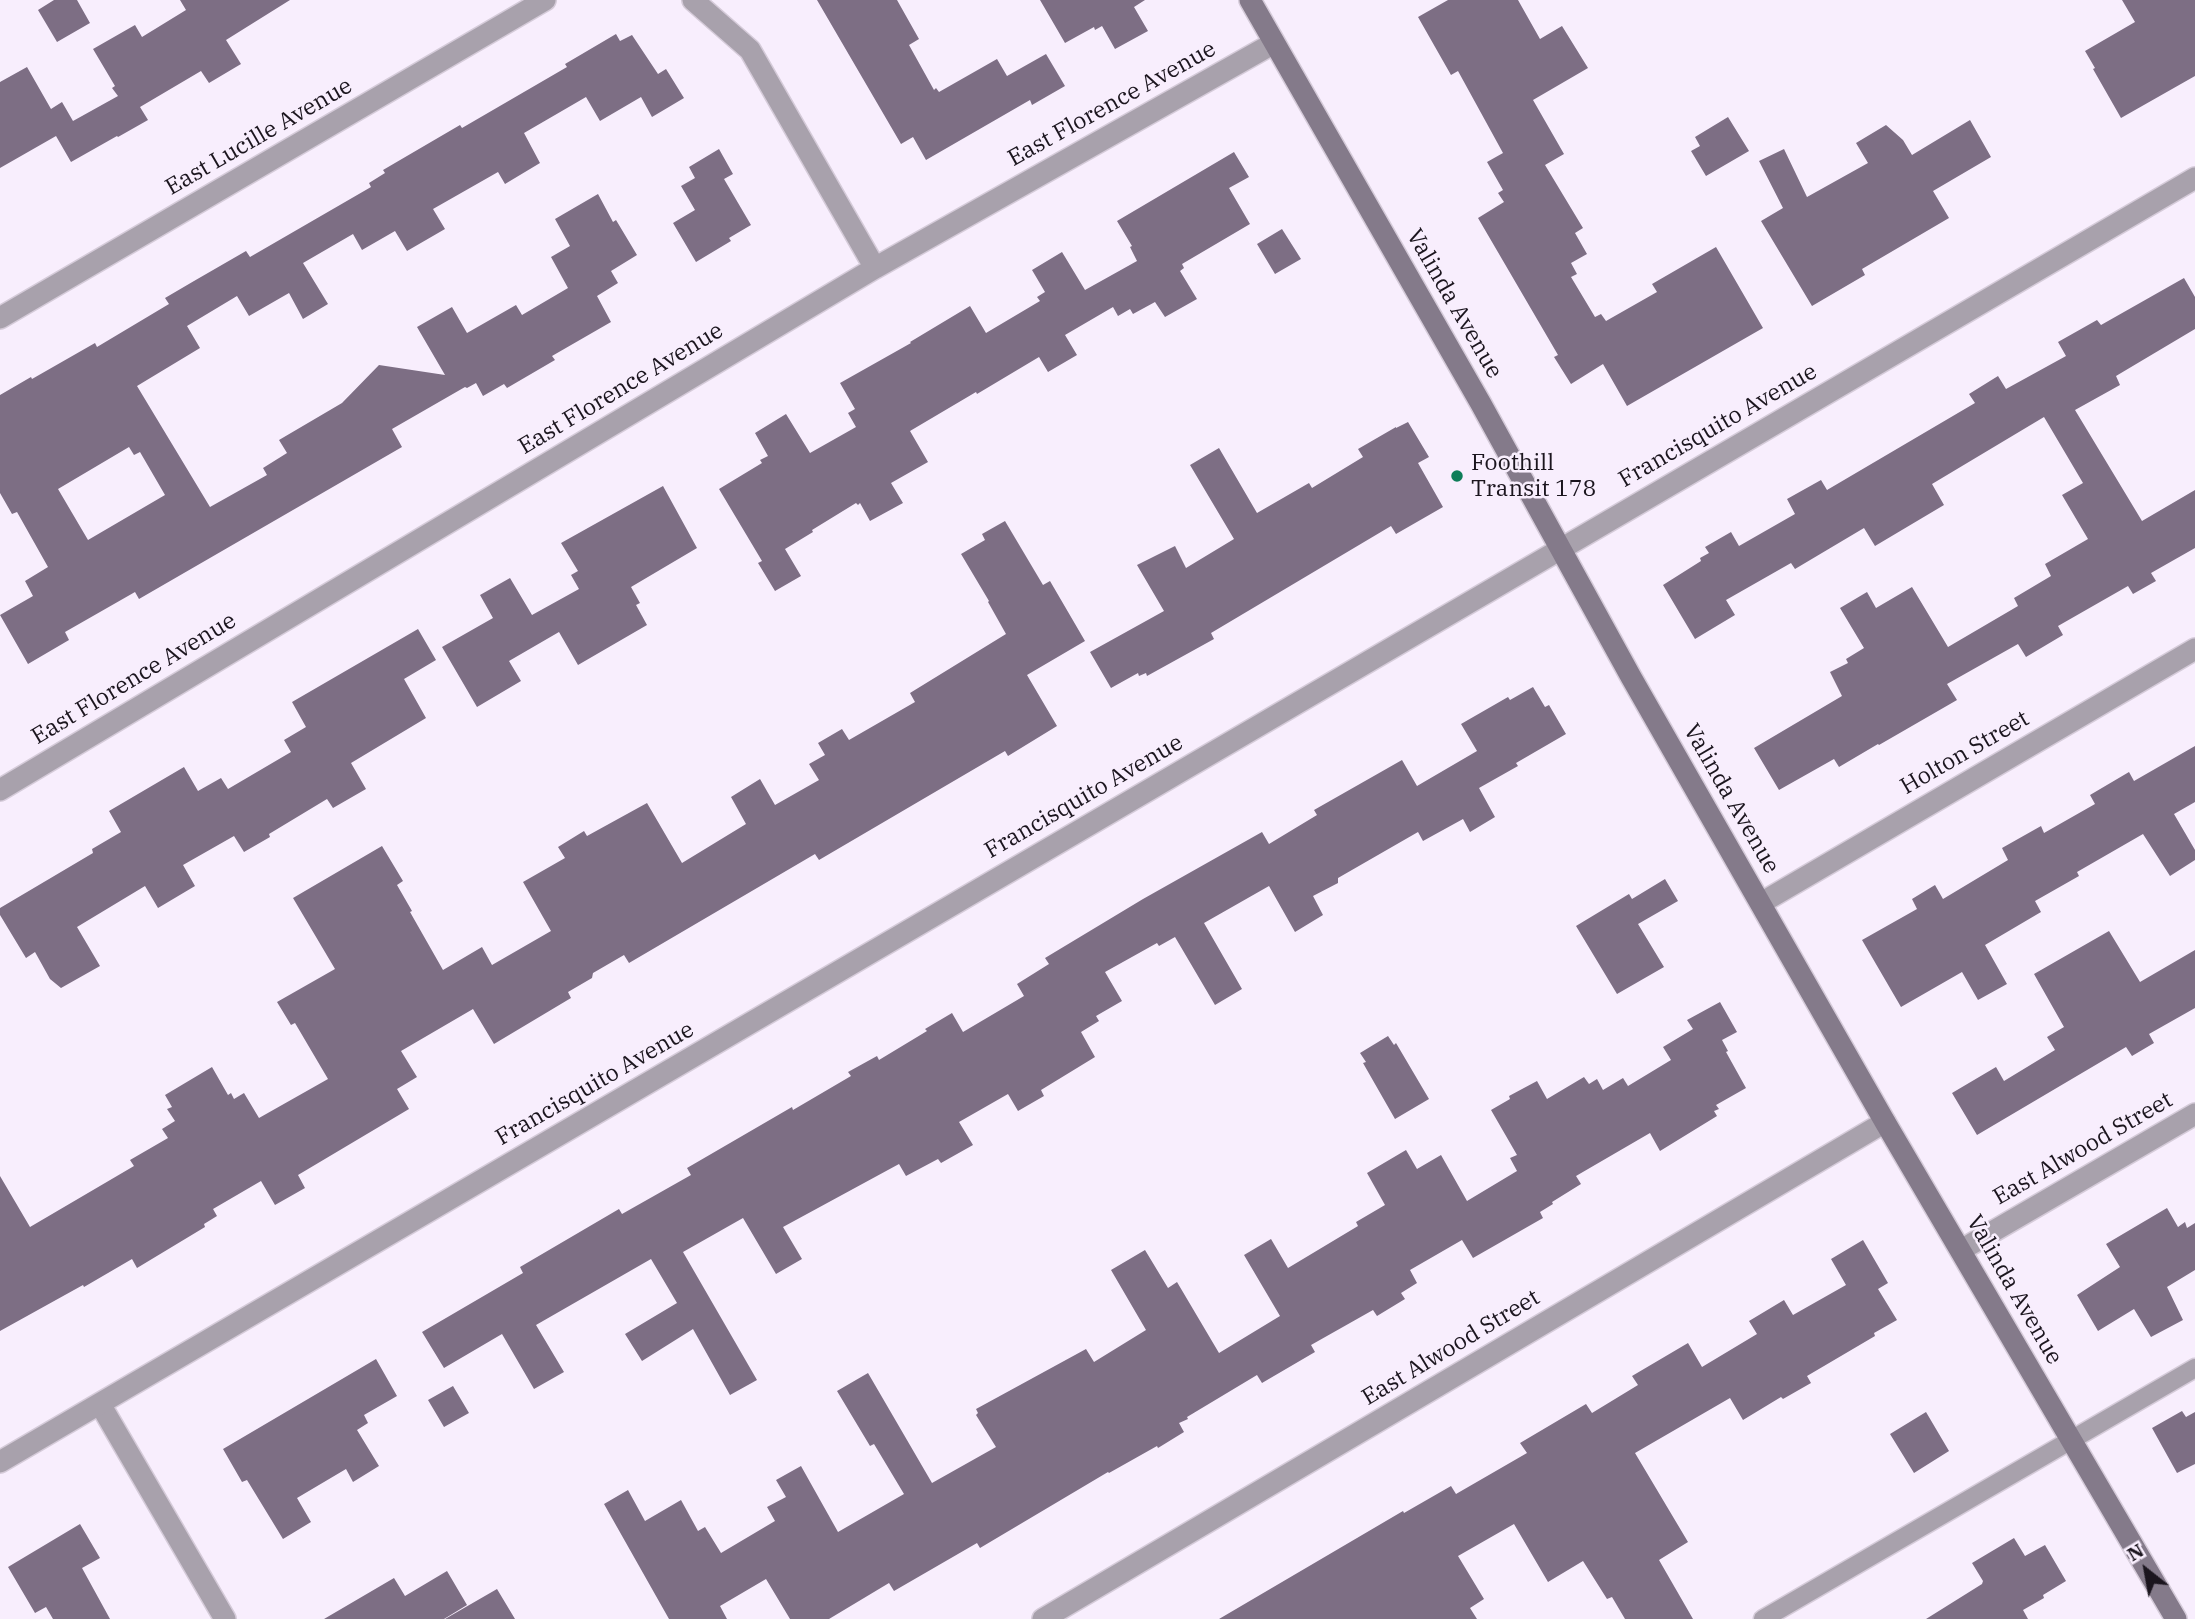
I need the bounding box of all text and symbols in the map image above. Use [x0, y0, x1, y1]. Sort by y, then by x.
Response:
street label: East Florence Avenue [1003, 35, 1221, 173]
street label: East Lucille Avenue [161, 72, 357, 202]
street label: Valinda Avenue [1400, 224, 1508, 384]
street label: East Florence Avenue [514, 317, 728, 461]
street label: Francisquito Avenue [1614, 358, 1822, 494]
place label: Foothill Transit 178 [1471, 449, 1596, 503]
marker: Foothill Transit 178 [1449, 468, 1465, 484]
street label: East Florence Avenue [27, 607, 241, 751]
street label: Holton Street [1896, 705, 2034, 801]
street label: Valinda Avenue [1677, 719, 1785, 879]
street label: Francisquito Avenue [980, 729, 1188, 865]
street label: Francisquito Avenue [491, 1016, 699, 1152]
street label: East Alwood Street [1988, 1086, 2178, 1212]
street label: Valinda Avenue [1960, 1210, 2068, 1370]
street label: East Alwood Street [1357, 1284, 1545, 1412]
north arrow [2111, 1535, 2181, 1605]
text: N [2123, 1538, 2148, 1566]

